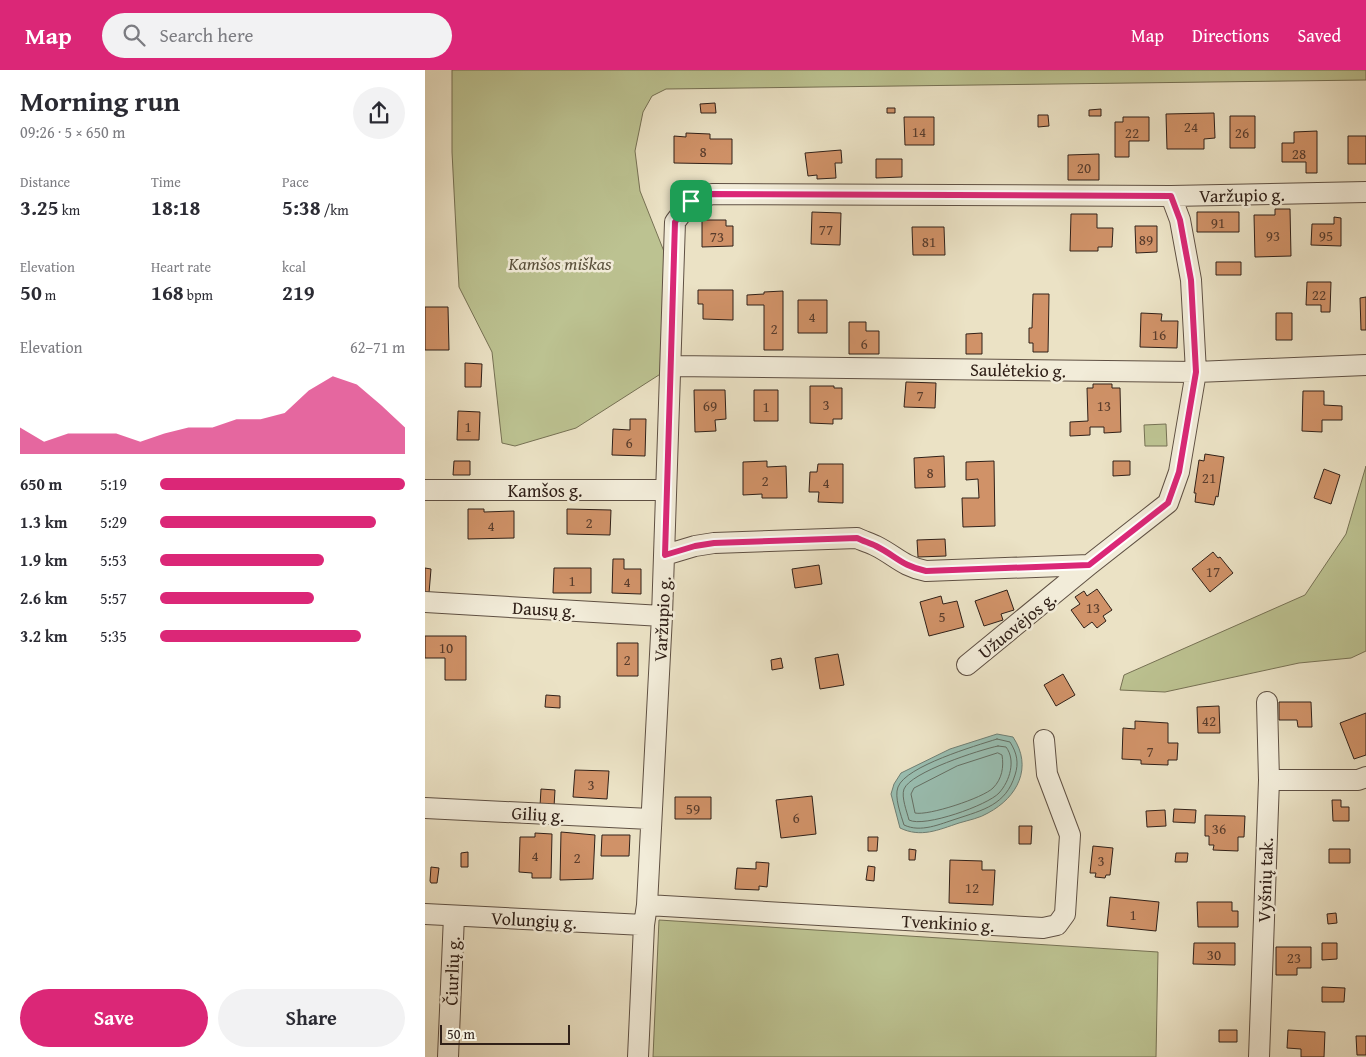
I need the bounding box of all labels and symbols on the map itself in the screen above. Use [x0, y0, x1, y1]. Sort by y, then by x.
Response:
house number: 24 [1184, 116, 1198, 137]
house number: 14 [912, 121, 926, 142]
house number: 22 [1125, 122, 1139, 143]
house number: 26 [1235, 122, 1249, 143]
house number: 8 [699, 141, 707, 162]
house number: 28 [1292, 143, 1306, 164]
house number: 20 [1077, 157, 1091, 178]
pin [670, 180, 712, 222]
street label: Varžupio g. [1199, 181, 1285, 209]
house number: 91 [1211, 212, 1225, 233]
house number: 77 [819, 219, 833, 240]
house number: 93 [1266, 225, 1280, 246]
house number: 95 [1319, 225, 1333, 246]
house number: 73 [710, 226, 724, 247]
house number: 89 [1139, 229, 1153, 250]
house number: 81 [922, 231, 936, 252]
park label: Kamšos miškas [507, 250, 612, 277]
house number: 22 [1312, 284, 1326, 305]
house number: 4 [808, 306, 816, 327]
house number: 2 [770, 318, 778, 339]
house number: 16 [1152, 324, 1166, 345]
house number: 6 [860, 333, 868, 354]
street label: Saulėtekio g. [970, 356, 1066, 384]
house number: 7 [916, 385, 924, 406]
house number: 3 [822, 394, 830, 415]
house number: 69 [703, 395, 717, 416]
house number: 13 [1097, 395, 1111, 416]
house number: 1 [762, 396, 770, 417]
house number: 1 [464, 416, 472, 437]
house number: 6 [625, 432, 633, 453]
house number: 8 [926, 462, 934, 483]
house number: 21 [1202, 467, 1216, 488]
house number: 2 [761, 470, 769, 491]
house number: 4 [822, 472, 830, 493]
street label: Kamšos g. [508, 477, 582, 504]
house number: 2 [585, 512, 593, 533]
house number: 4 [487, 515, 495, 536]
house number: 17 [1206, 561, 1220, 582]
house number: 1 [568, 570, 576, 591]
house number: 4 [623, 571, 631, 592]
street label: Varžupio g. [646, 576, 678, 662]
street label: Užuovėjos g. [972, 585, 1062, 665]
street label: Dausų g. [512, 594, 576, 624]
house number: 13 [1086, 597, 1100, 618]
house number: 5 [938, 606, 946, 627]
house number: 10 [439, 637, 453, 658]
house number: 2 [623, 649, 631, 670]
house number: 42 [1202, 710, 1216, 731]
house number: 7 [1146, 741, 1154, 762]
house number: 3 [587, 774, 595, 795]
house number: 59 [686, 798, 700, 819]
street label: Gilių g. [511, 799, 565, 829]
house number: 6 [792, 807, 800, 828]
house number: 36 [1212, 818, 1226, 839]
street label: Vyšnių tak. [1250, 837, 1280, 923]
house number: 4 [531, 845, 539, 866]
house number: 2 [573, 847, 581, 868]
house number: 3 [1097, 850, 1105, 871]
house number: 12 [965, 877, 979, 898]
street label: Volungių g. [490, 904, 578, 936]
house number: 1 [1129, 904, 1137, 925]
street label: Tvenkinio g. [901, 907, 995, 939]
street label: Čiurlių g. [437, 936, 467, 1006]
house number: 30 [1207, 944, 1221, 965]
house number: 23 [1287, 947, 1301, 968]
scale bar [440, 1022, 570, 1045]

